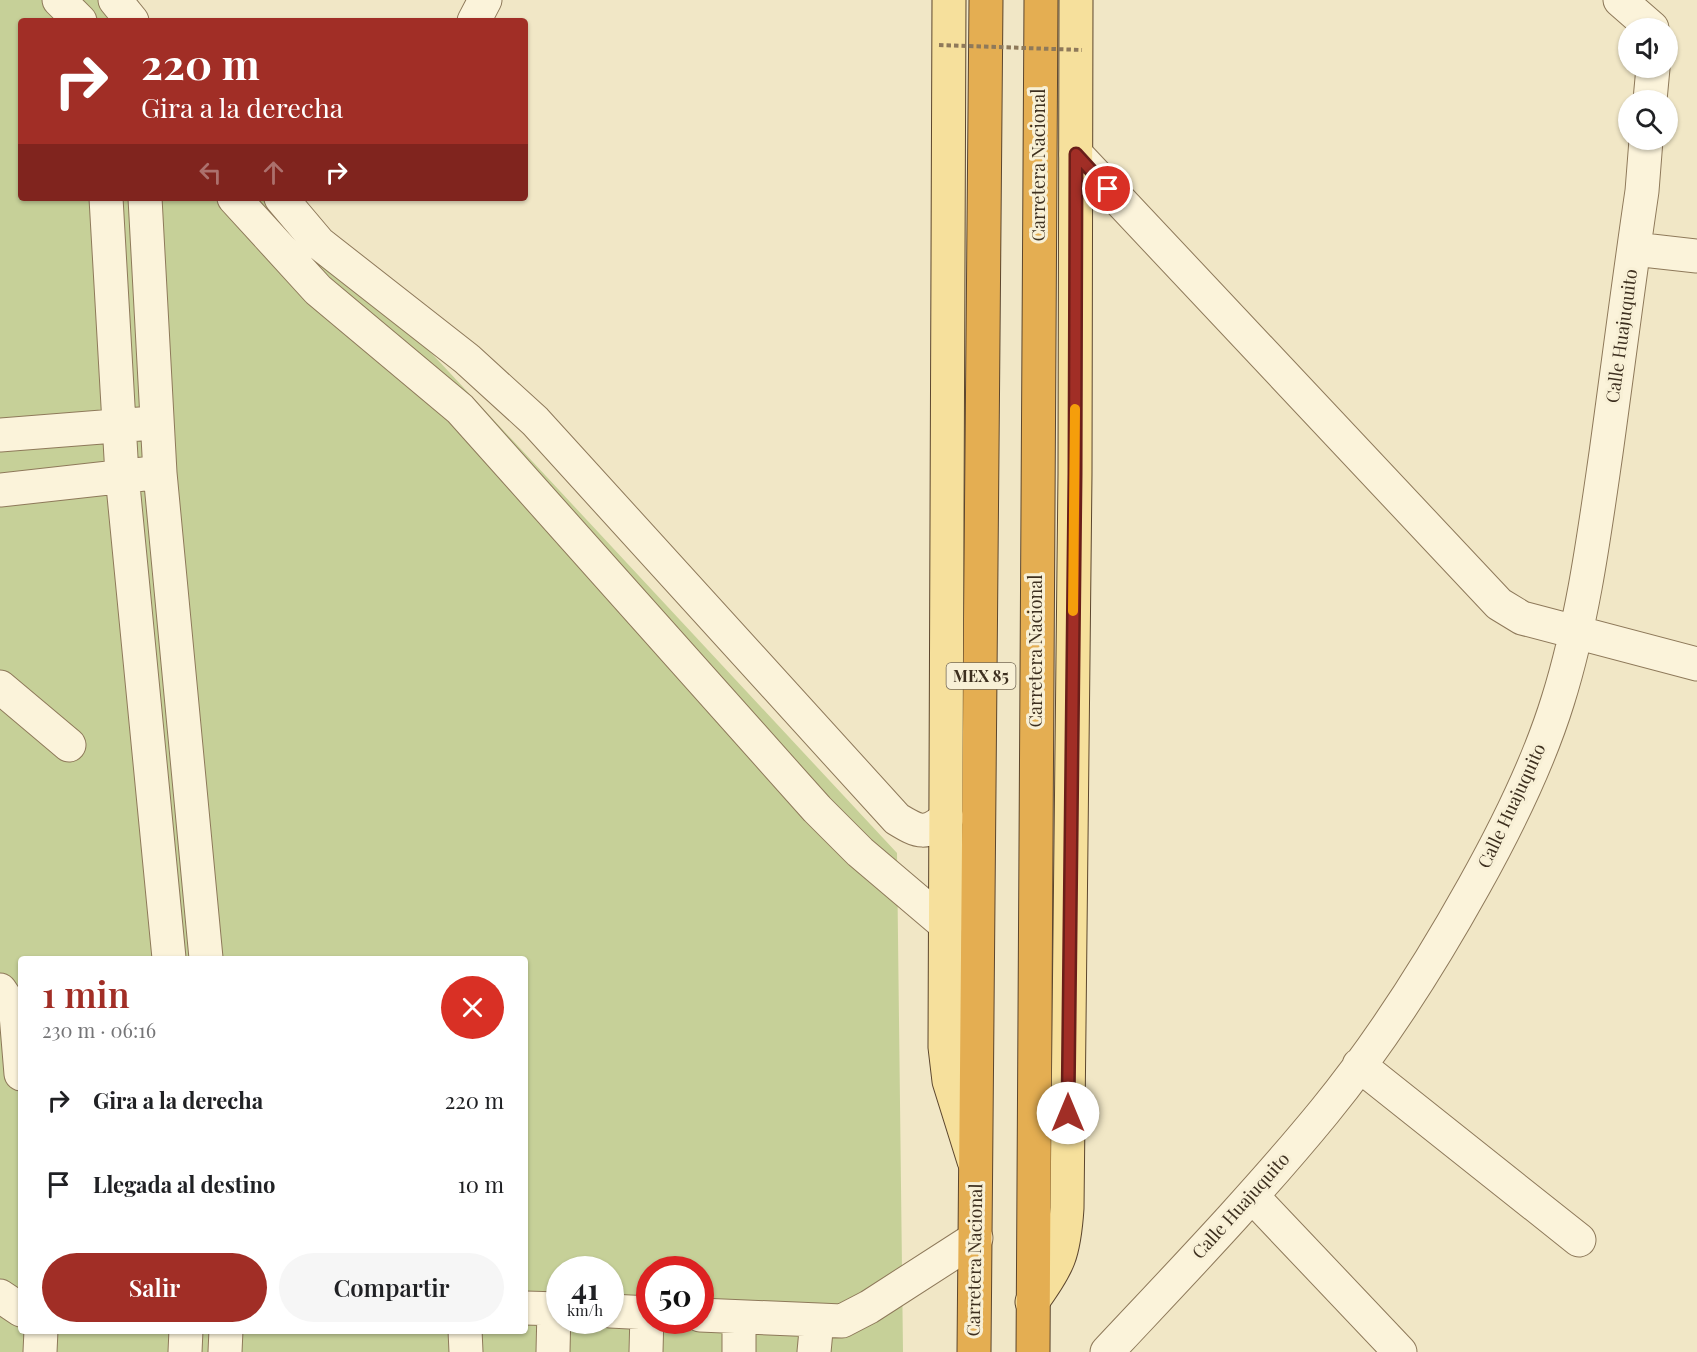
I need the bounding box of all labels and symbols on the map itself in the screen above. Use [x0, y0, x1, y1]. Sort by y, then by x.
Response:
street label: Carretera Nacional [1026, 89, 1050, 241]
pin [1082, 163, 1133, 214]
street label: Calle Huajuquito [1600, 267, 1642, 405]
street label: Carretera Nacional [1023, 575, 1047, 727]
road number: MEX 85 [946, 663, 1016, 689]
street label: Calle Huajuquito [1472, 739, 1551, 872]
position arrow [1036, 1081, 1100, 1145]
street label: Calle Huajuquito [1186, 1147, 1295, 1264]
street label: Carretera Nacional [961, 1183, 987, 1337]
speed limit sign: 50 [636, 1256, 714, 1334]

